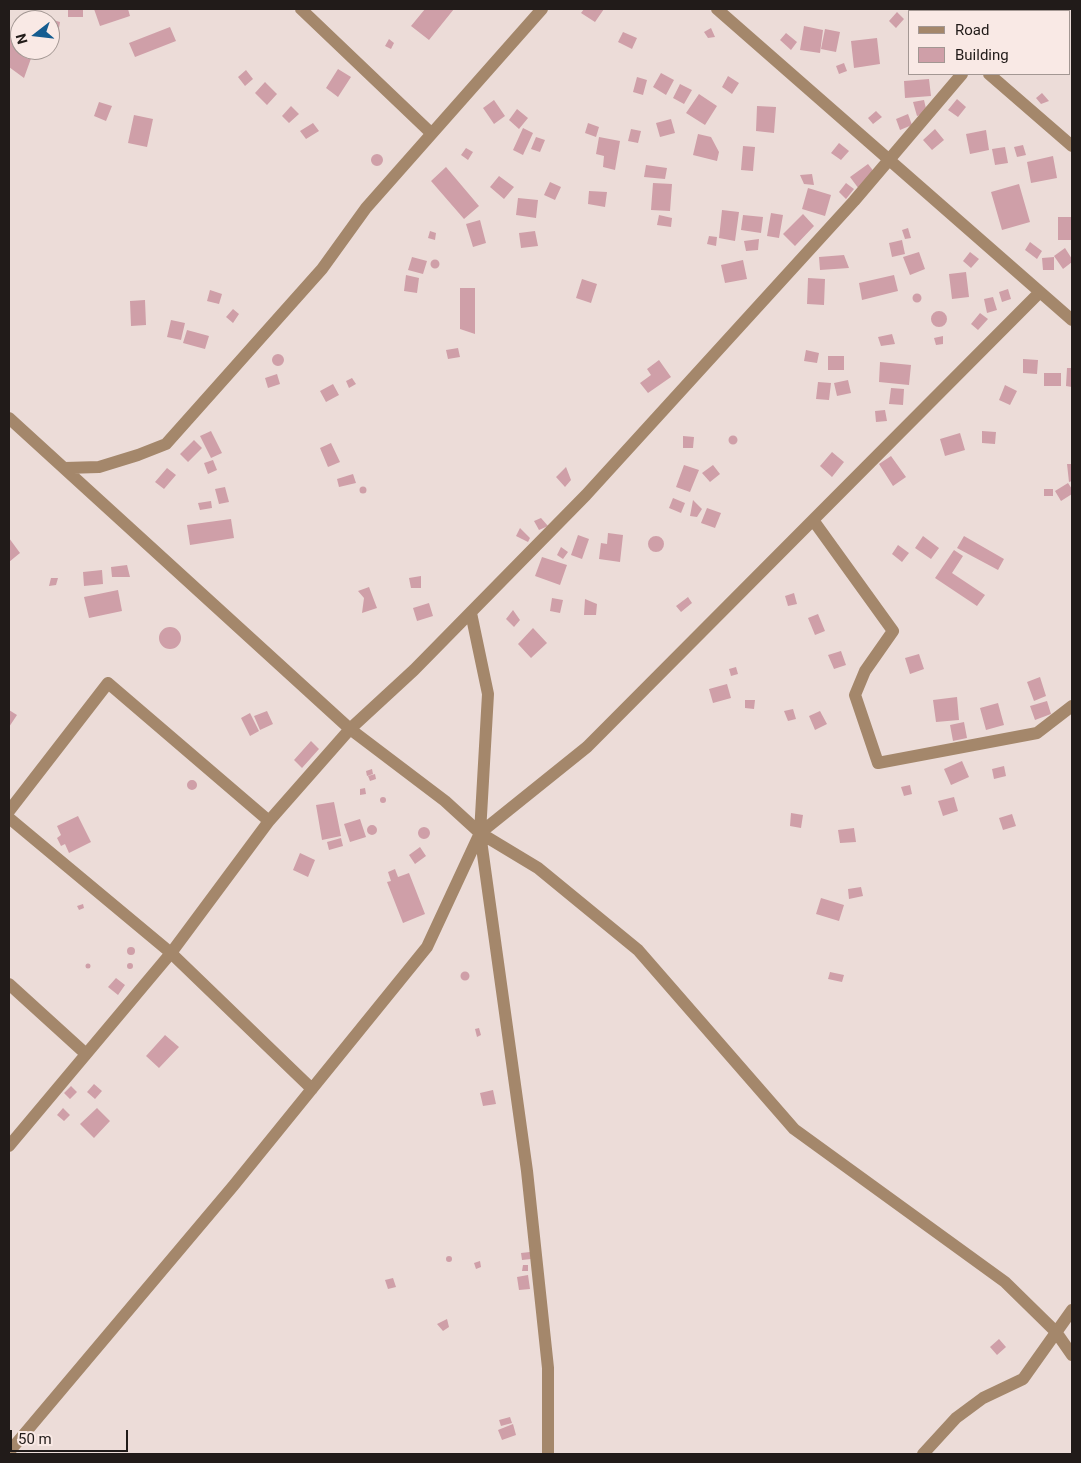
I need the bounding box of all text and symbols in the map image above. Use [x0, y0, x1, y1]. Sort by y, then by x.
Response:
north arrow [10, 10, 60, 60]
legend [908, 10, 1071, 75]
text: Road [955, 21, 989, 39]
text: N [12, 32, 31, 46]
text: Building [955, 46, 1009, 64]
scale bar [12, 1420, 130, 1452]
text: 50 m [18, 1430, 52, 1448]

